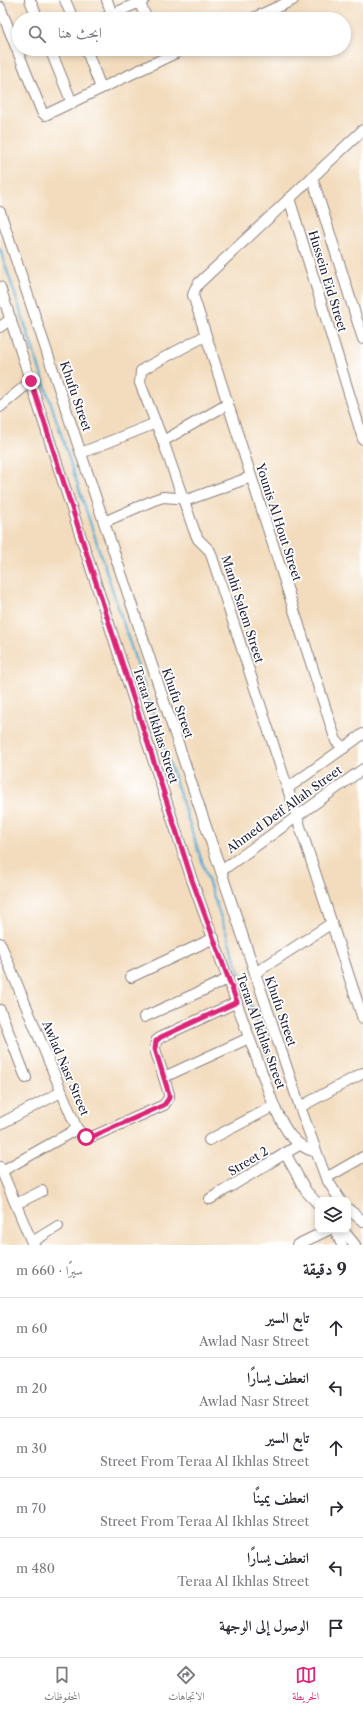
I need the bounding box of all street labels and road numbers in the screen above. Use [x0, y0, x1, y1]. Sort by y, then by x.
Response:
street label: Hussein Eid Street [305, 228, 351, 334]
street label: Khufu Street [57, 359, 95, 434]
street label: Younis Al Hout Street [253, 460, 305, 583]
street label: Manhi Salem Street [219, 553, 268, 665]
street label: Teraa Al Ikhlas Street [130, 665, 182, 786]
street label: Khufu Street [159, 666, 197, 741]
street label: Ahmed Deif Allah Street [223, 762, 345, 856]
street label: Teraa Al Ikhlas Street [233, 971, 289, 1091]
street label: Khufu Street [262, 974, 300, 1049]
street label: Awlad Nasr Street [39, 1017, 93, 1118]
street label: Street 2 [225, 1143, 271, 1179]

